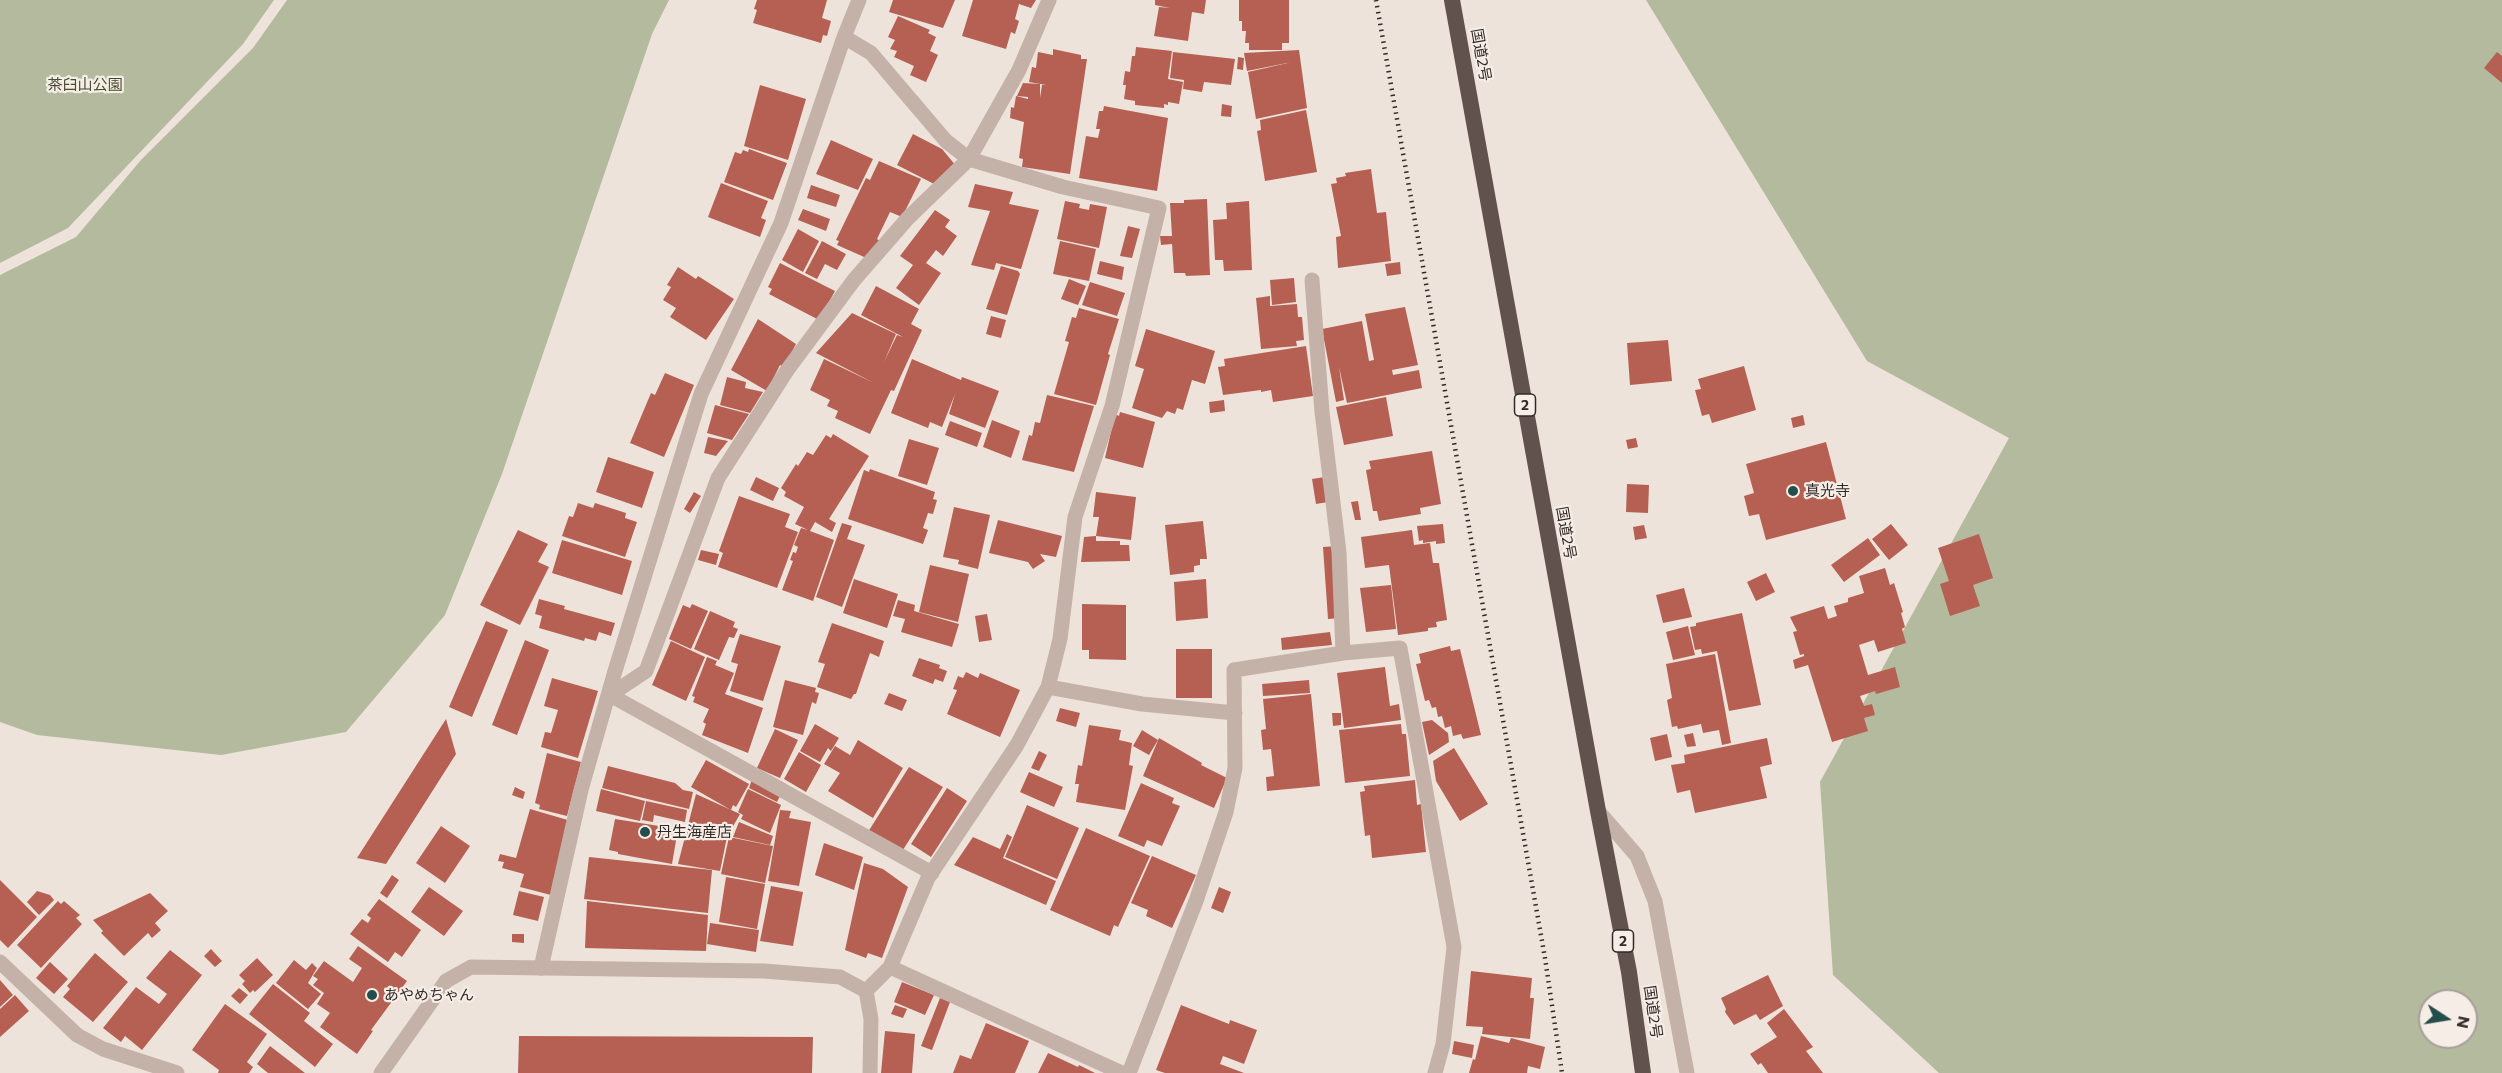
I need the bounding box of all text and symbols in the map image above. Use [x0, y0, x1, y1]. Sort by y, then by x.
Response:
street label: 国道2号 [1468, 27, 1494, 83]
park label: 茶臼山公園 [48, 76, 122, 94]
road number: 2 [1514, 394, 1536, 416]
place label: 真光寺 [1805, 482, 1850, 500]
marker: 真光寺 [1786, 484, 1800, 498]
street label: 国道2号 [1553, 505, 1579, 561]
place label: 丹生海産店 [657, 823, 732, 841]
marker: 丹生海産店 [638, 825, 652, 839]
road number: 2 [1612, 930, 1634, 952]
street label: 国道2号 [1640, 984, 1666, 1040]
place label: あやめちゃん [384, 986, 474, 1004]
marker: あやめちゃん [365, 988, 379, 1002]
north arrow [2418, 989, 2478, 1049]
text: N [2454, 1015, 2475, 1030]

